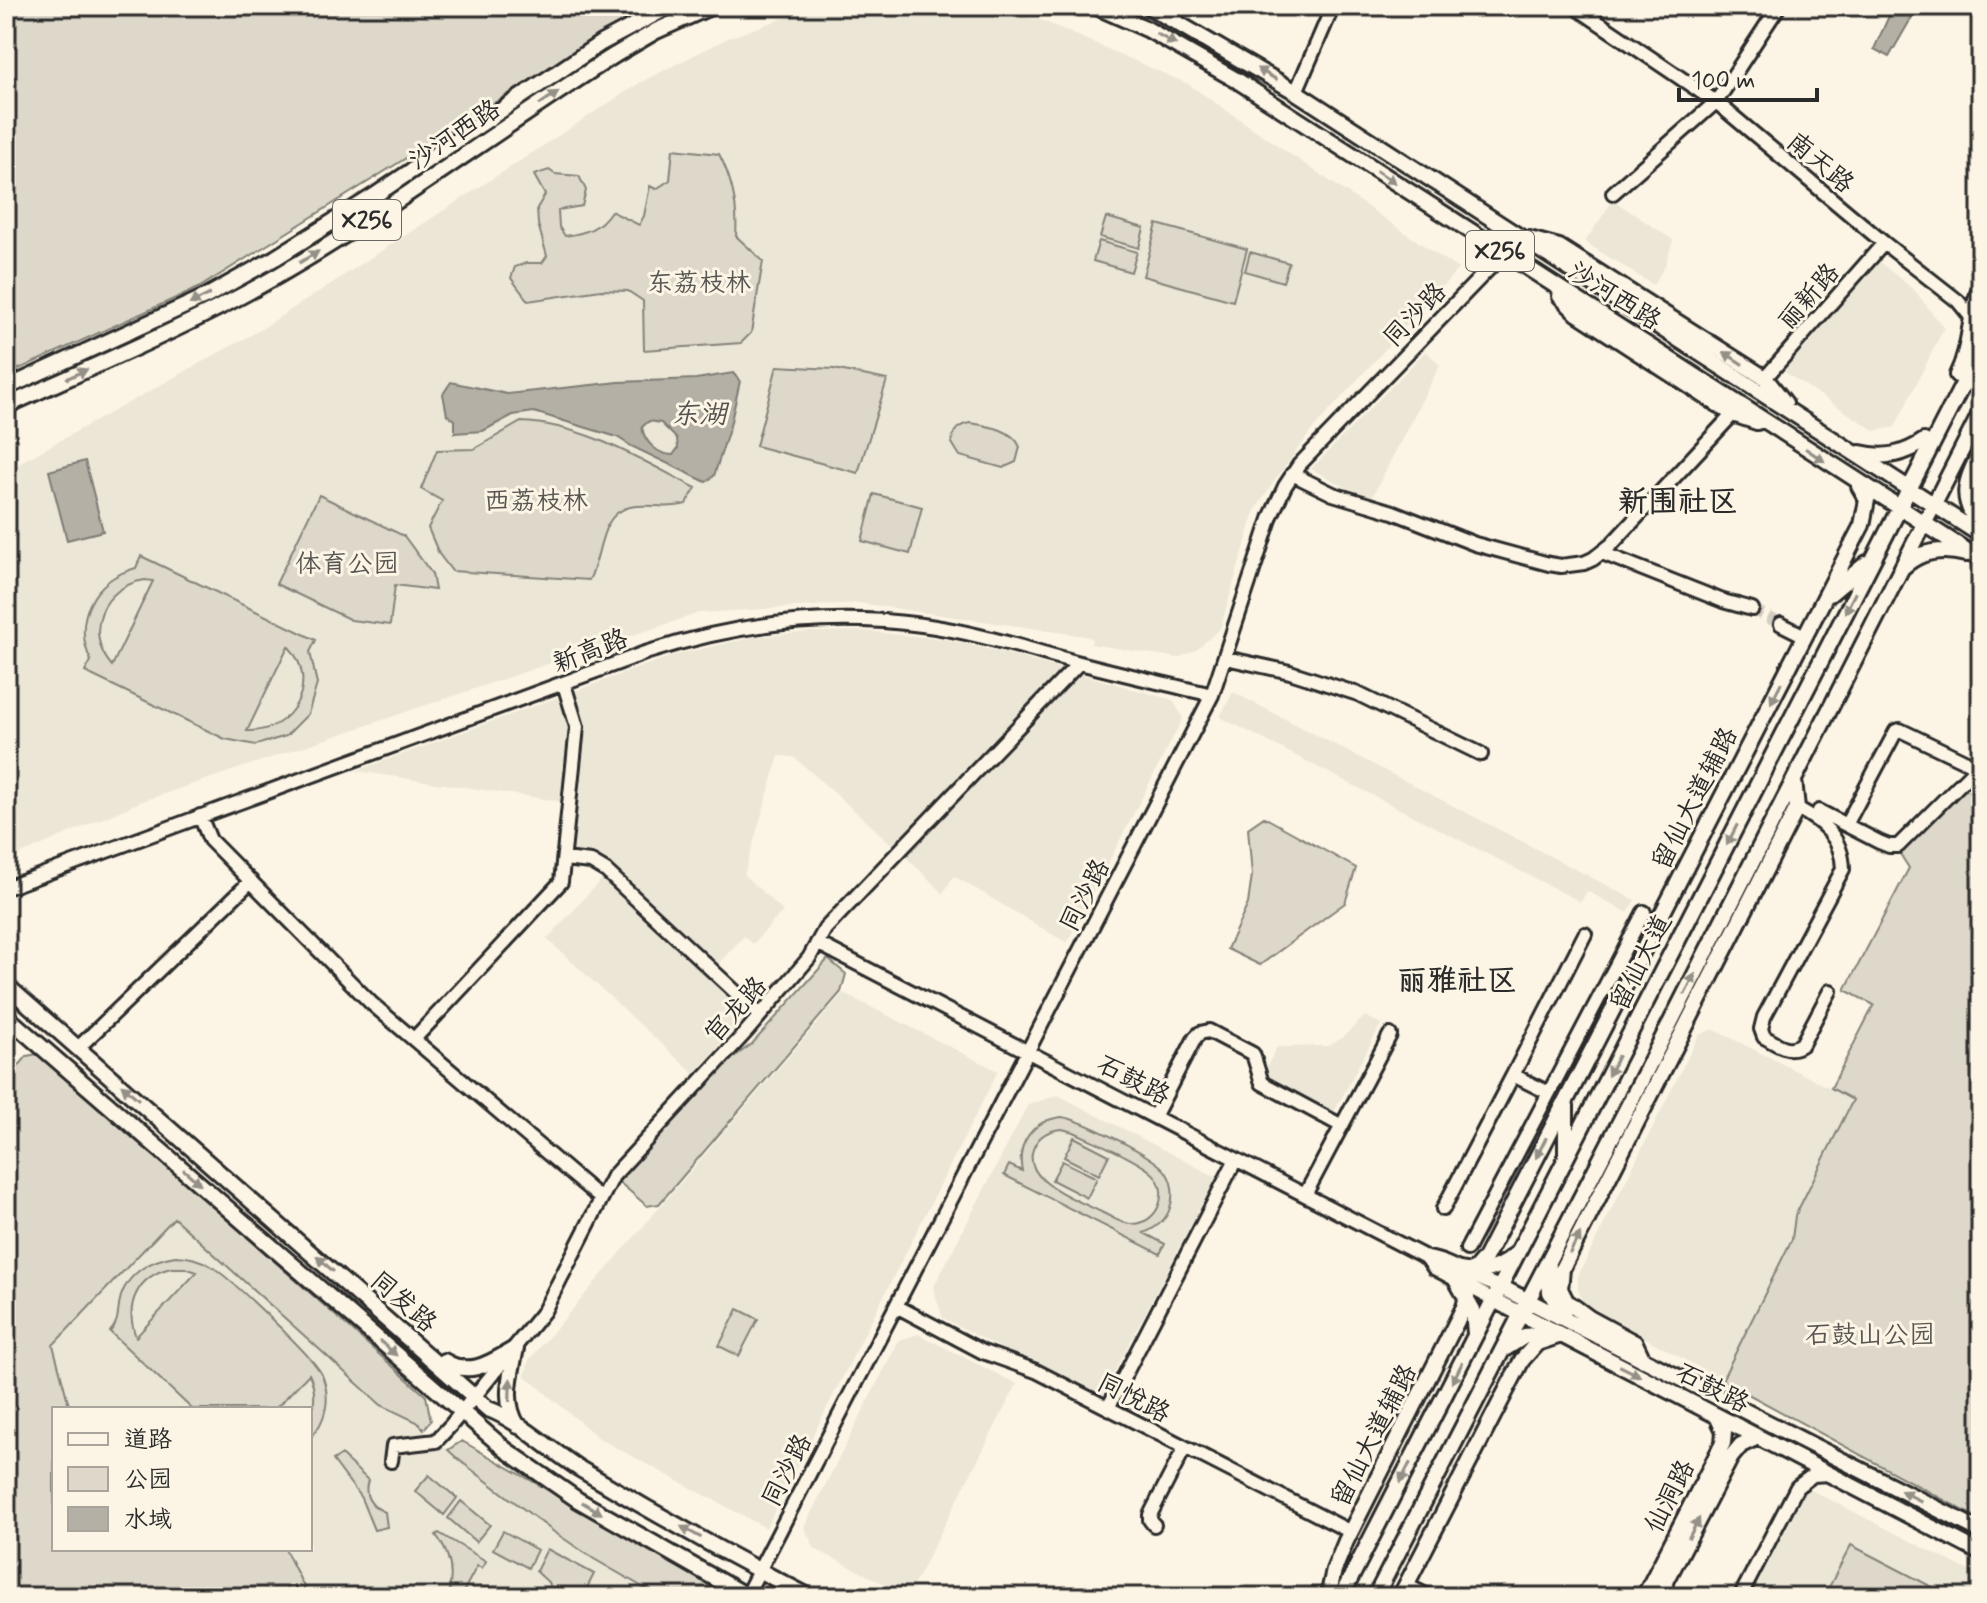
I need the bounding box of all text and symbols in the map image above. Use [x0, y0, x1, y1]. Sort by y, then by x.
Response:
one-way arrow [1154, 32, 1177, 45]
scale bar [1679, 52, 1817, 102]
text: 100 m [1691, 66, 1755, 97]
one-way arrow [1255, 67, 1278, 81]
one-way arrow [539, 91, 560, 106]
street label: 沙河西路 [402, 92, 508, 179]
street label: 南天路 [1779, 125, 1861, 202]
one-way arrow [1375, 169, 1397, 183]
road number: X256 [333, 200, 401, 240]
road number: X256 [1466, 231, 1534, 271]
one-way arrow [298, 250, 320, 264]
street label: 沙河西路 [1561, 255, 1667, 339]
street label: 丽新路 [1771, 257, 1848, 338]
park label: 东荔枝林 [647, 267, 751, 301]
street label: 同沙路 [1376, 276, 1455, 355]
one-way arrow [188, 292, 212, 306]
one-way arrow [1723, 351, 1744, 366]
one-way arrow [65, 367, 89, 381]
water label: 东湖 [671, 397, 730, 434]
one-way arrow [1805, 448, 1826, 463]
district label: 新围社区 [1618, 483, 1738, 522]
park label: 西荔枝林 [484, 485, 588, 519]
park label: 体育公园 [295, 548, 399, 582]
one-way arrow [1843, 592, 1857, 615]
street label: 新高路 [548, 622, 633, 682]
one-way arrow [1769, 682, 1782, 705]
street label: 留仙大道辅路 [1645, 722, 1746, 876]
one-way arrow [1725, 823, 1738, 846]
street label: 同沙路 [1053, 853, 1119, 938]
street label: 留仙大道 [1603, 909, 1681, 1017]
district label: 丽雅社区 [1397, 962, 1517, 1001]
street label: 官龙路 [698, 970, 775, 1051]
one-way arrow [1683, 973, 1697, 996]
street label: 石鼓路 [1091, 1048, 1176, 1114]
one-way arrow [1607, 1055, 1620, 1078]
one-way arrow [121, 1084, 141, 1101]
one-way arrow [1535, 1137, 1548, 1160]
one-way arrow [182, 1168, 201, 1186]
one-way arrow [1568, 1231, 1582, 1254]
one-way arrow [316, 1256, 336, 1273]
street label: 同发路 [362, 1264, 443, 1341]
park label: 石鼓山公园 [1805, 1319, 1935, 1353]
one-way arrow [377, 1339, 397, 1356]
street label: 石鼓路 [1670, 1356, 1755, 1422]
street label: 留仙大道辅路 [1324, 1359, 1425, 1513]
one-way arrow [1450, 1361, 1463, 1384]
one-way arrow [1618, 1364, 1641, 1377]
street label: 同悦路 [1091, 1366, 1176, 1432]
one-way arrow [503, 1377, 516, 1402]
legend [52, 1407, 312, 1551]
text: 道路 [124, 1425, 172, 1456]
street label: 同沙路 [755, 1428, 821, 1513]
street label: 仙洞路 [1638, 1454, 1704, 1539]
one-way arrow [1398, 1462, 1411, 1485]
text: 公园 [124, 1465, 172, 1496]
one-way arrow [1900, 1489, 1923, 1503]
one-way arrow [581, 1501, 603, 1515]
text: 水域 [124, 1505, 172, 1536]
one-way arrow [1688, 1516, 1701, 1539]
one-way arrow [680, 1525, 702, 1539]

